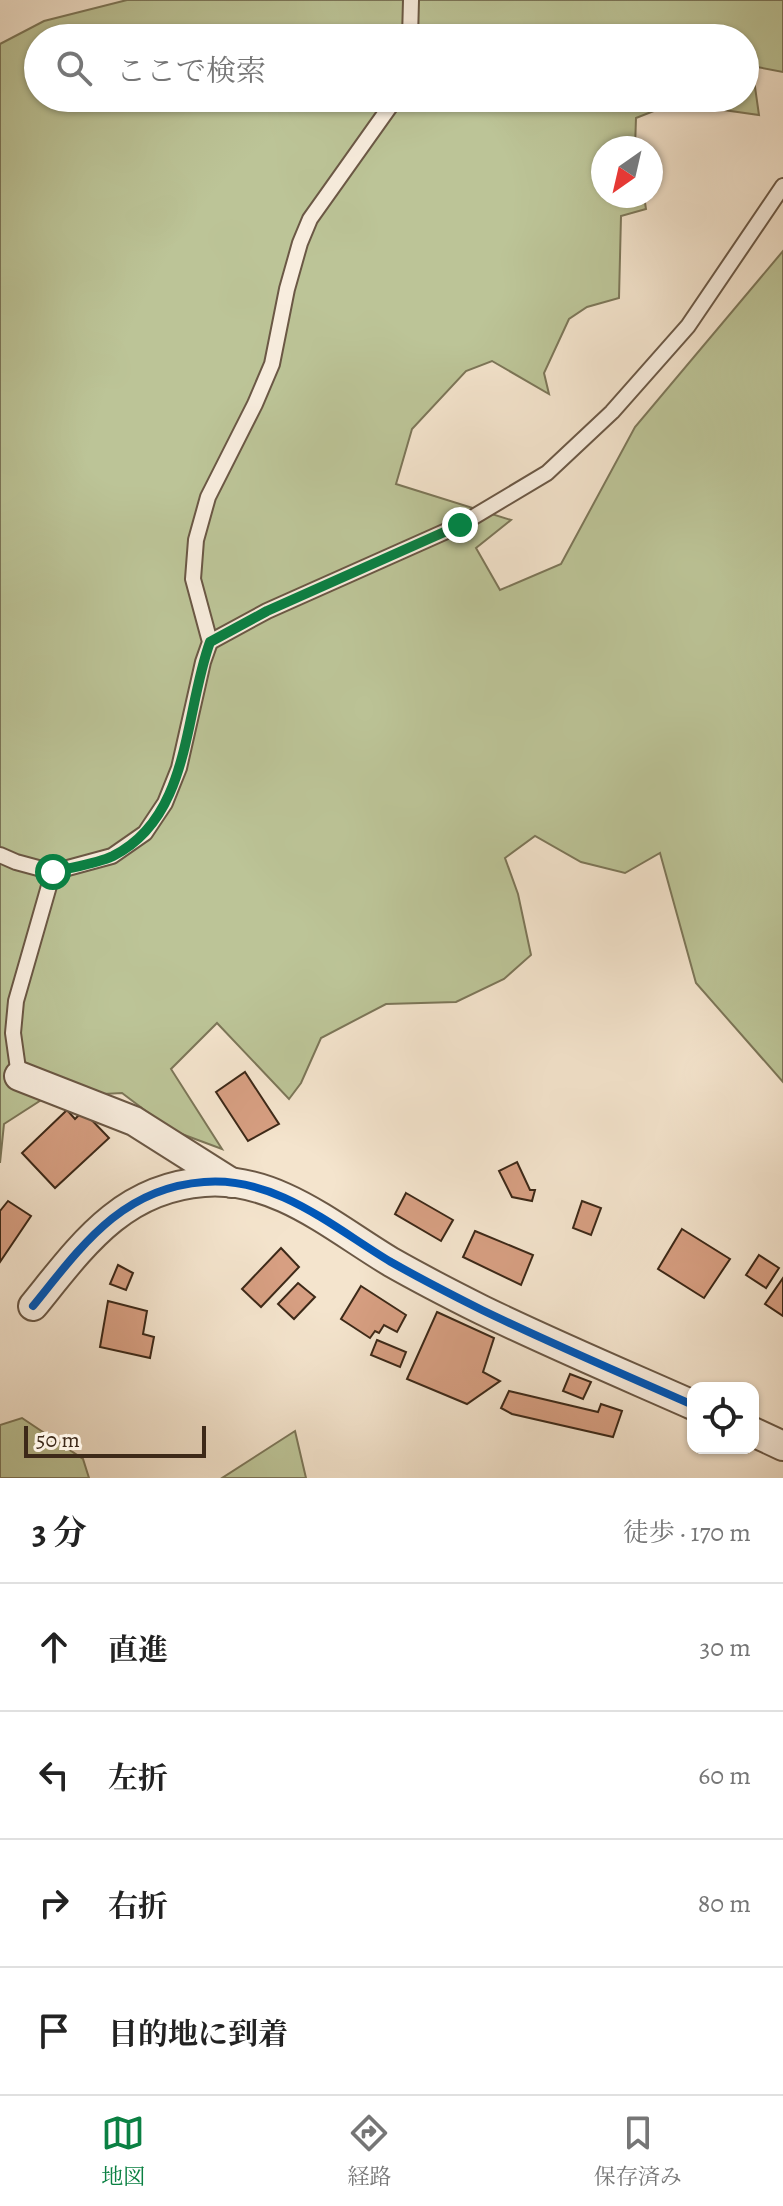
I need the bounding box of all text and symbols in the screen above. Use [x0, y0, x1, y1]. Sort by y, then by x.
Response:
search box [24, 24, 759, 112]
icon: search [52, 46, 96, 90]
text: ここで検索 [116, 51, 266, 91]
north arrow [591, 136, 663, 208]
route end [442, 507, 478, 543]
route start [35, 854, 71, 890]
map controls [687, 1382, 759, 1454]
button: locate [687, 1382, 759, 1454]
scale bar [24, 1422, 206, 1458]
text: 50 m [36, 1425, 80, 1455]
text: 3 分 [32, 1509, 87, 1556]
text: 徒歩 · 170 m [623, 1515, 751, 1550]
icon: ahead [32, 1625, 76, 1669]
text: 直進 [108, 1630, 168, 1670]
text: 30 m [700, 1630, 751, 1665]
icon: left [32, 1753, 76, 1797]
text: 左折 [108, 1758, 168, 1798]
text: 60 m [698, 1758, 751, 1793]
icon: right [32, 1881, 76, 1925]
text: 右折 [108, 1886, 168, 1926]
text: 80 m [698, 1886, 751, 1921]
icon: arrive [32, 2009, 76, 2053]
text: 目的地に到着 [108, 2014, 288, 2054]
tab: 地図 [101, 2111, 145, 2192]
tab: 経路 [347, 2111, 392, 2192]
tab: 保存済み [594, 2111, 682, 2192]

